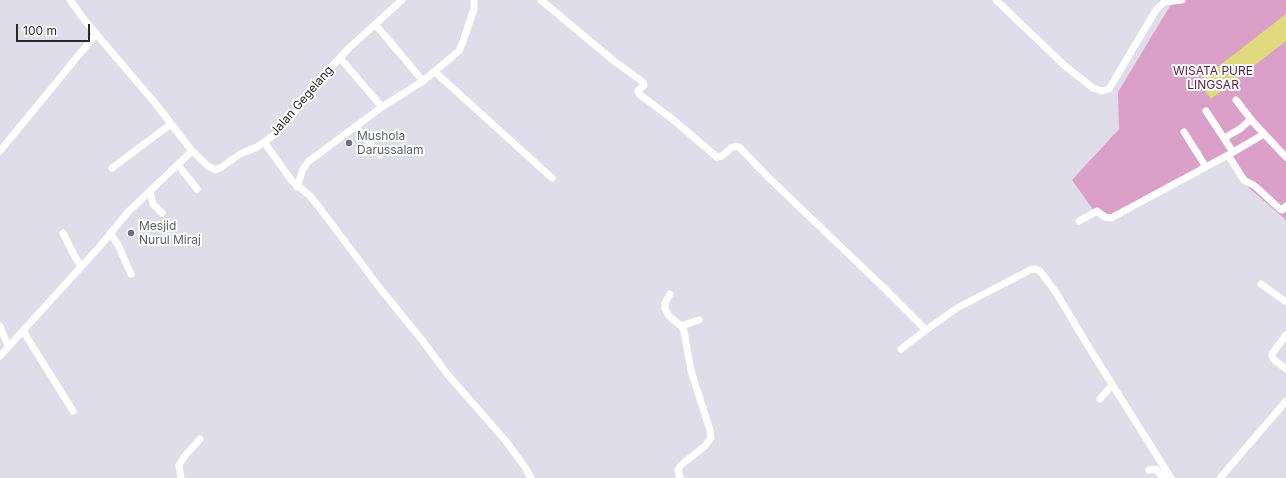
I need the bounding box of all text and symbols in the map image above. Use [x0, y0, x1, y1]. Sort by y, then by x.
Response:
scale bar [18, 16, 92, 42]
text: 100 m [23, 23, 57, 38]
street label: Jalan Gegelang [268, 63, 336, 139]
park label: WISATA PURE LINGSAR [1173, 64, 1253, 92]
place label: Mushola Darussalam [357, 129, 424, 157]
marker: Mushola Darussalam [344, 138, 354, 148]
place label: Mesjid Nurul Miraj [139, 219, 201, 247]
marker: Mesjid Nurul Miraj [126, 228, 136, 238]

